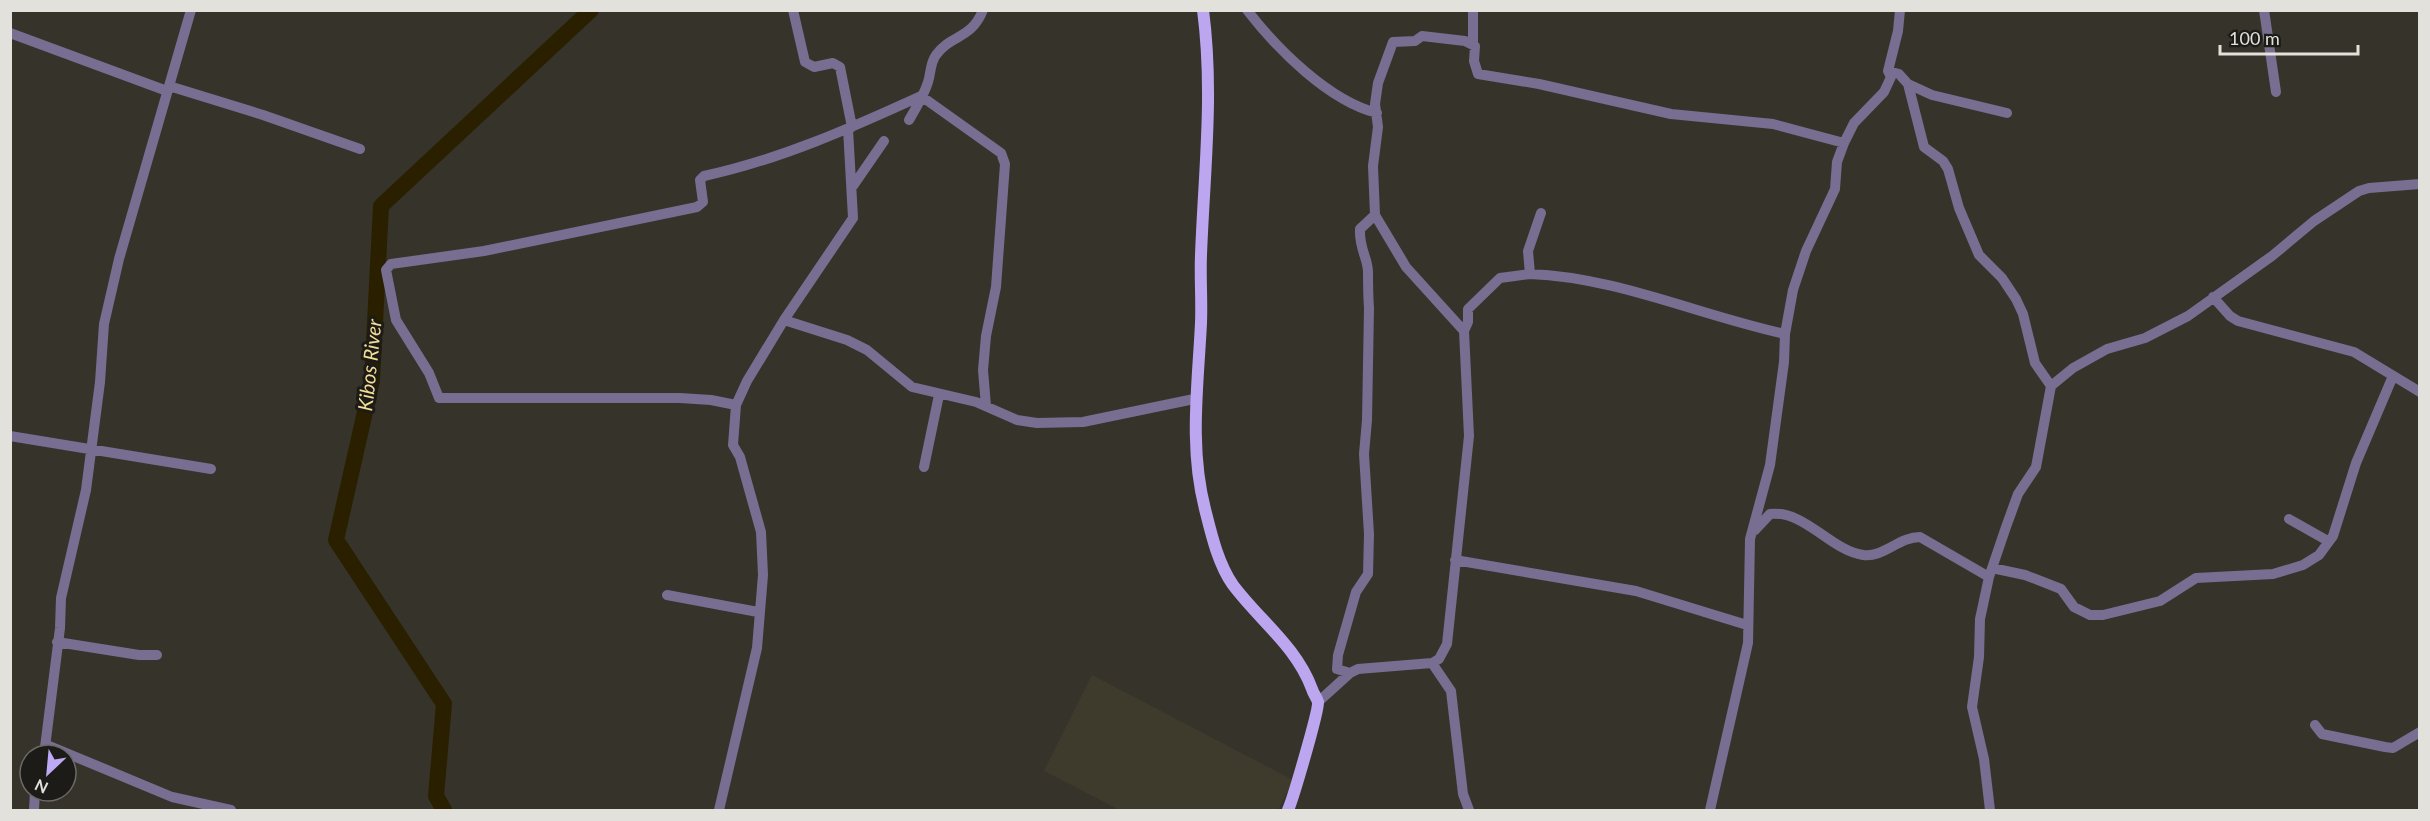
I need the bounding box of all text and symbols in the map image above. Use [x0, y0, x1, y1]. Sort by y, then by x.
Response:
scale bar [2220, 18, 2358, 56]
text: 100 m [2229, 27, 2280, 49]
water label: Kibos River [352, 317, 386, 412]
north arrow [18, 743, 78, 803]
text: N [32, 776, 51, 798]

